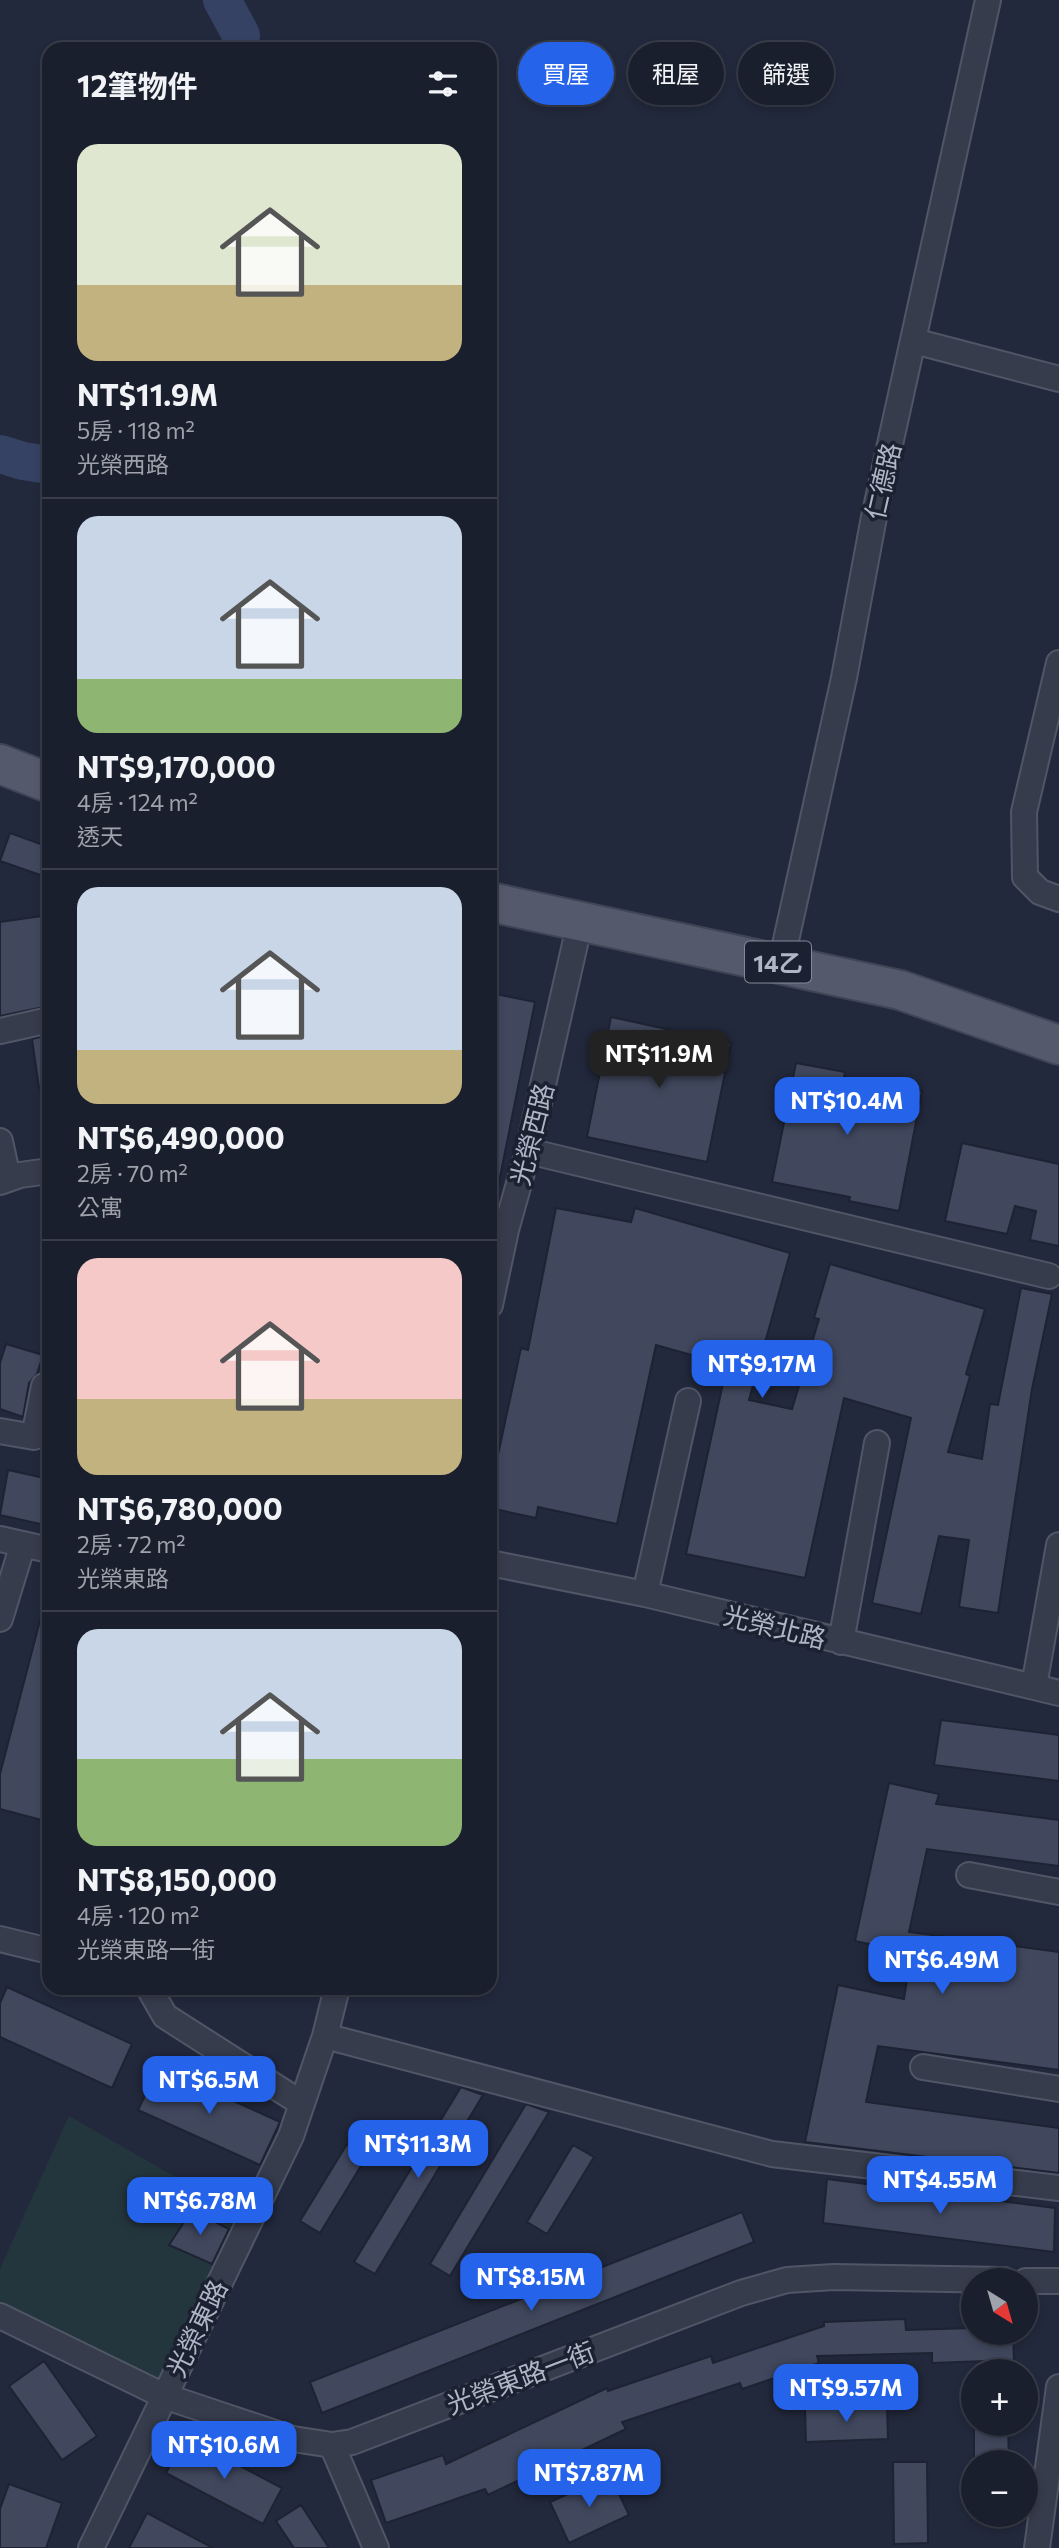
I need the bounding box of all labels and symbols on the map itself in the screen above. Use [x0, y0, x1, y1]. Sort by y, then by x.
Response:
street label: 仁德路 [858, 440, 906, 522]
road number: 14乙 [745, 942, 811, 982]
pin: NT$11.9M [587, 1030, 731, 1090]
pin: NT$10.4M [775, 1078, 919, 1137]
street label: 光榮西路 [503, 1080, 559, 1188]
pin: NT$9.17M [690, 1340, 834, 1400]
street label: 光榮北路 [721, 1598, 829, 1654]
pin: NT$6.49M [870, 1937, 1014, 1996]
pin: NT$6.5M [144, 2056, 274, 2116]
pin: NT$11.3M [346, 2120, 490, 2180]
pin: NT$4.55M [868, 2156, 1012, 2216]
pin: NT$6.78M [128, 2178, 272, 2237]
pin: NT$8.15M [459, 2254, 603, 2313]
north arrow [961, 2268, 1038, 2345]
street label: 光榮東路 [159, 2274, 233, 2382]
street label: 光榮東路一街 [442, 2335, 598, 2419]
pin: NT$9.57M [774, 2364, 918, 2424]
pin: NT$10.6M [152, 2422, 296, 2481]
pin: NT$7.87M [517, 2450, 661, 2509]

